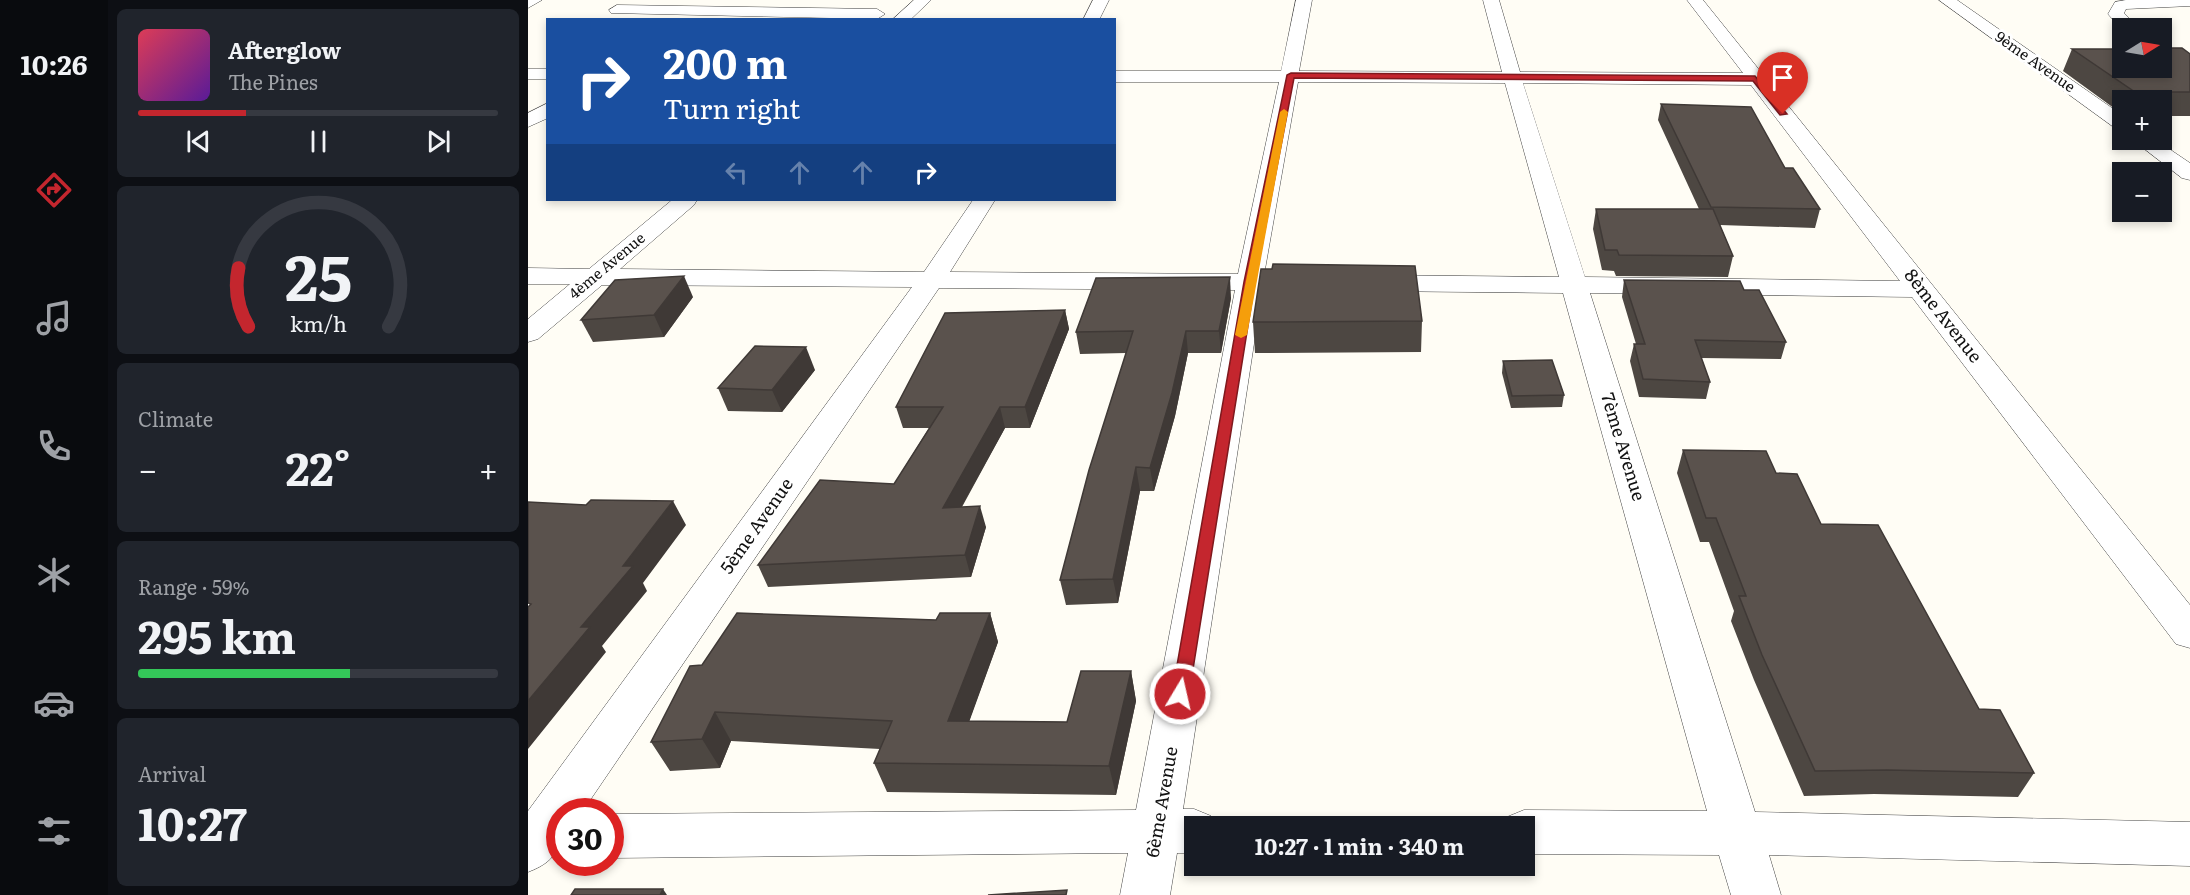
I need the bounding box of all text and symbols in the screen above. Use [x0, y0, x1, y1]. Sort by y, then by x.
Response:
north arrow [2112, 18, 2172, 78]
map controls [2112, 18, 2172, 222]
street label: 9ème Avenue [1991, 25, 2081, 97]
text: 200 m [663, 30, 788, 92]
text: Afterglow [228, 33, 341, 66]
icon: right [564, 42, 642, 120]
text: 10:26 [21, 43, 87, 83]
pin [1757, 52, 1808, 114]
icon: arrive [1766, 61, 1799, 94]
text: The Pines [228, 66, 318, 96]
text: Turn right [663, 87, 800, 127]
button: + [2112, 90, 2172, 150]
icon: previous [182, 125, 215, 158]
icon: pause [302, 125, 335, 158]
icon: next [422, 125, 455, 158]
icon: left [720, 156, 753, 189]
icon: ahead [783, 156, 816, 189]
icon: ahead [846, 156, 879, 189]
icon: right [909, 156, 942, 189]
button: − [2112, 162, 2172, 222]
icon: directions [33, 169, 75, 211]
street label: 4ème Avenue [563, 226, 650, 304]
text: 25 [284, 228, 352, 320]
street label: 8ème Avenue [1899, 262, 1989, 368]
icon: music [33, 297, 75, 339]
text: km/h [289, 308, 347, 340]
street label: 7ème Avenue [1595, 389, 1654, 504]
text: Climate [138, 403, 213, 433]
icon: phone [33, 425, 75, 467]
text: 22° [285, 433, 351, 500]
text: − [138, 443, 157, 492]
text: + [479, 443, 498, 492]
street label: 5ème Avenue [713, 472, 799, 579]
icon: climate [33, 554, 75, 596]
text: Range · 59% [138, 571, 249, 601]
text: 295 km [138, 601, 296, 668]
position arrow [1148, 662, 1212, 726]
icon: car [33, 682, 75, 724]
street label: 6ème Avenue [1137, 744, 1184, 859]
text: Arrival [138, 758, 206, 788]
text: 10:27 [138, 788, 247, 855]
speed limit sign: 30 [546, 798, 624, 876]
icon: filters [33, 810, 75, 852]
text: 10:27 · 1 min · 340 m [1255, 829, 1464, 862]

